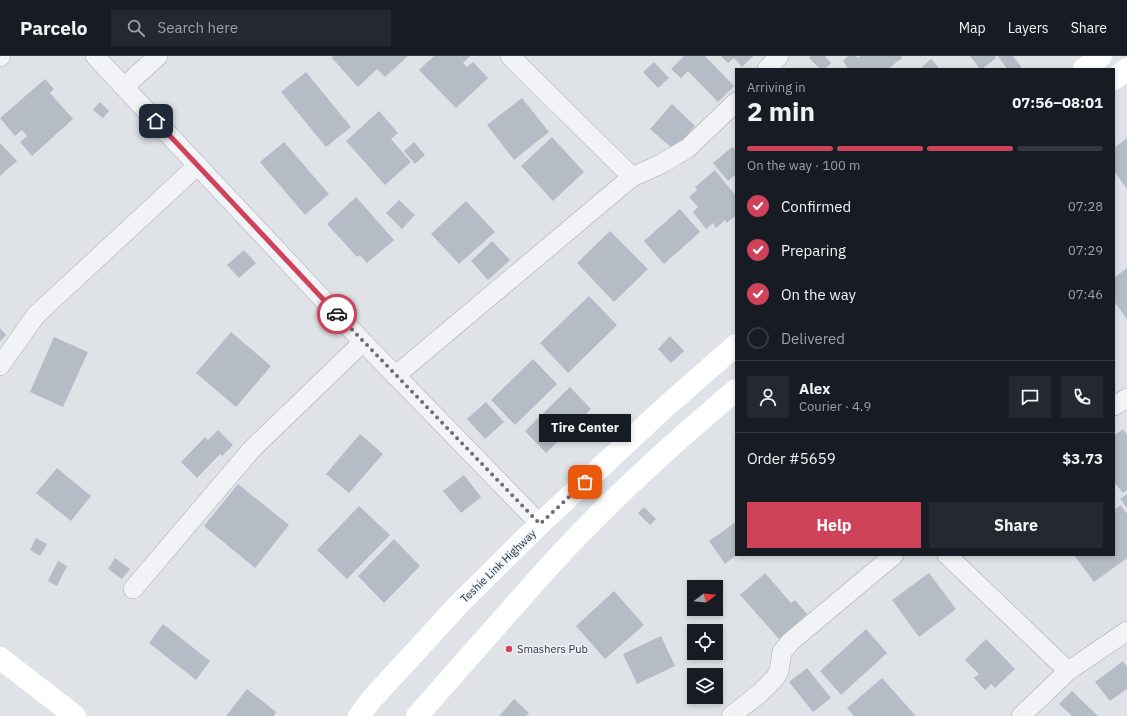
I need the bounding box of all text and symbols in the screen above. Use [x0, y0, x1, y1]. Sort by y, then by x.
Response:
search box [111, 10, 391, 46]
text: Parcelo [20, 16, 87, 40]
icon: search [125, 17, 147, 39]
text: Search here [157, 18, 238, 37]
text: Map [959, 19, 986, 37]
text: Layers [1008, 19, 1049, 37]
text: Share [1071, 19, 1107, 37]
text: Arriving in [747, 79, 806, 96]
text: 07:56–08:01 [1012, 93, 1103, 112]
text: 2 min [747, 94, 815, 128]
pin [139, 104, 173, 138]
icon: home [145, 110, 167, 132]
text: On the way · 100 m [747, 157, 860, 174]
icon: check [747, 195, 769, 217]
text: Confirmed [781, 197, 851, 216]
text: 07:28 [1068, 198, 1103, 215]
icon: check [747, 239, 769, 261]
text: Preparing [781, 241, 846, 260]
text: 07:29 [1068, 242, 1103, 259]
icon: check [747, 283, 769, 305]
text: On the way [781, 285, 856, 304]
text: 07:46 [1068, 286, 1103, 303]
courier [317, 294, 357, 334]
icon: car [326, 303, 348, 325]
text: Delivered [781, 329, 845, 348]
button: person [747, 376, 789, 418]
button: chat [1009, 376, 1051, 418]
button: phone [1061, 376, 1103, 418]
text: Alex [799, 379, 830, 398]
text: Courier · 4.9 [799, 398, 871, 415]
callout: Tire Center [539, 414, 631, 442]
text: Tire Center [551, 419, 619, 436]
text: Order #5659 [747, 449, 836, 468]
text: $3.73 [1062, 449, 1103, 468]
pin [568, 465, 602, 499]
icon: bag [574, 471, 596, 493]
button: Help [747, 502, 921, 548]
button: Share [929, 502, 1103, 548]
street label: Teshie Link Highway [457, 526, 539, 606]
north arrow [687, 580, 723, 616]
map controls [687, 580, 723, 704]
button: locate [687, 624, 723, 660]
place label: Smashers Pub [517, 642, 588, 656]
marker: Smashers Pub [504, 644, 514, 654]
button: layers [687, 668, 723, 704]

